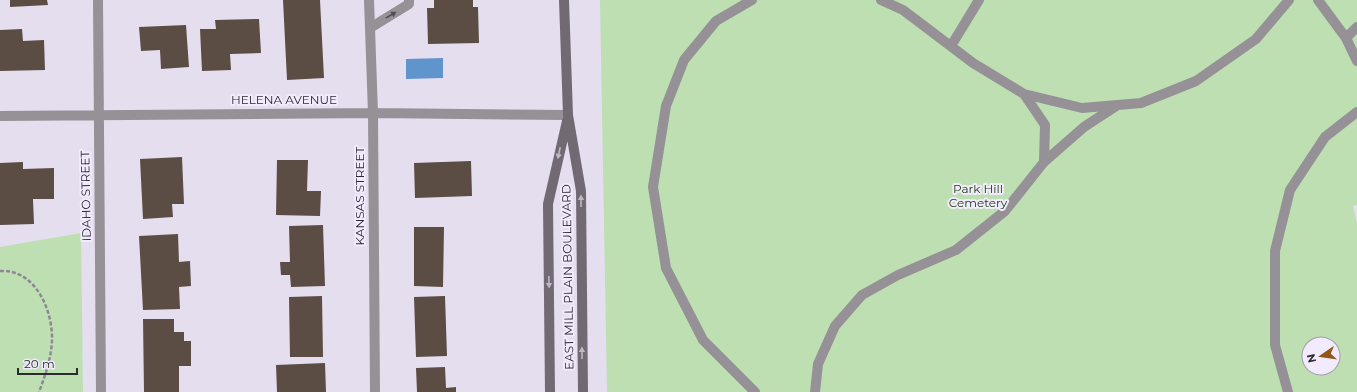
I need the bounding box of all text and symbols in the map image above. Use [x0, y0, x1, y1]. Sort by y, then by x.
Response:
one-way arrow [386, 11, 396, 19]
street label: HELENA AVENUE [231, 92, 337, 107]
street label: KANSAS STREET [352, 146, 367, 245]
one-way arrow [556, 147, 562, 159]
street label: IDAHO STREET [77, 150, 94, 242]
park label: Park Hill Cemetery [949, 181, 1008, 210]
street label: EAST MILL PLAIN BOULEVARD [558, 184, 577, 370]
one-way arrow [578, 194, 584, 207]
one-way arrow [546, 276, 552, 289]
north arrow [1301, 336, 1341, 376]
one-way arrow [579, 346, 585, 359]
scale bar [18, 350, 77, 376]
text: N [1303, 352, 1319, 364]
text: 20 m [24, 356, 55, 371]

